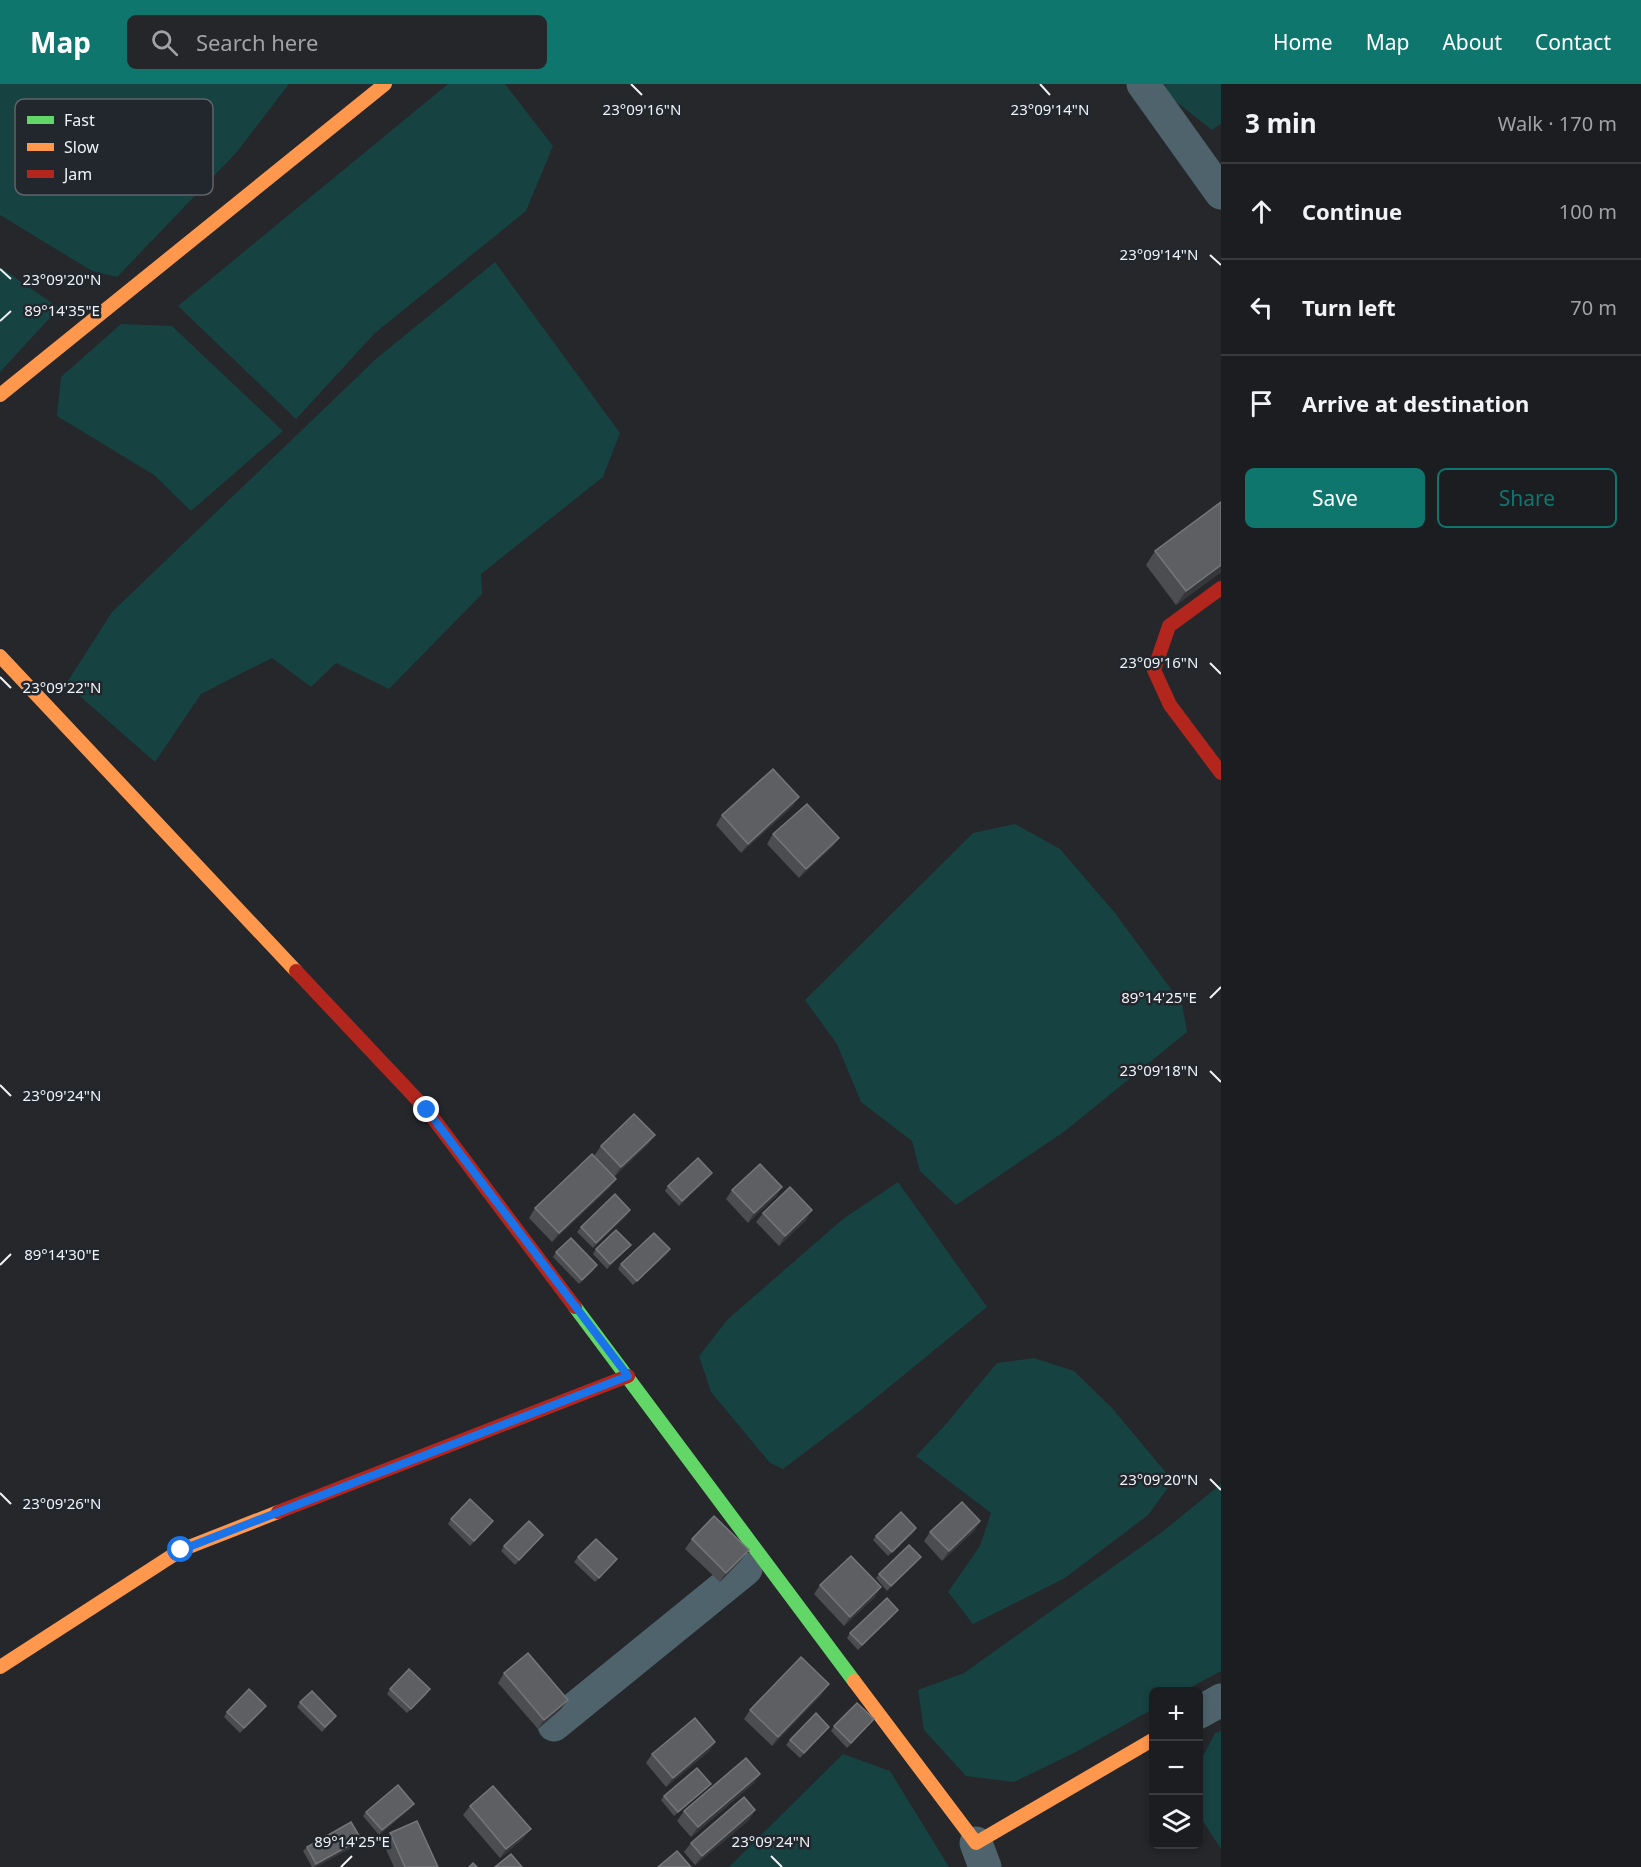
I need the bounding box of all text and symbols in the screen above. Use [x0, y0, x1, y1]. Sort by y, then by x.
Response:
search box [127, 15, 547, 69]
text: Map [30, 23, 91, 61]
icon: search [148, 26, 181, 59]
text: Search here [196, 27, 318, 57]
text: Home [1273, 28, 1333, 56]
text: Map [1366, 28, 1409, 56]
text: About [1442, 28, 1502, 56]
text: Contact [1535, 28, 1611, 56]
legend [15, 99, 213, 195]
text: 23°09'16"N [603, 99, 681, 119]
text: 23°09'14"N [1011, 99, 1089, 119]
text: 3 min [1245, 105, 1317, 141]
text: Fast [64, 109, 95, 131]
text: Walk · 170 m [1498, 110, 1617, 137]
text: Slow [64, 136, 99, 158]
text: Jam [62, 163, 92, 185]
icon: ahead [1245, 195, 1278, 228]
text: Continue [1302, 196, 1402, 226]
text: 100 m [1559, 198, 1617, 225]
text: 23°09'14"N [1120, 244, 1198, 264]
text: 23°09'20"N [23, 269, 101, 289]
icon: left [1245, 291, 1278, 324]
text: Turn left [1302, 292, 1396, 322]
text: 70 m [1570, 294, 1617, 321]
text: 89°14'35"E [24, 300, 100, 320]
icon: arrive [1245, 387, 1278, 420]
text: Arrive at destination [1302, 388, 1529, 418]
button: Save [1245, 468, 1425, 528]
button: Share [1437, 468, 1617, 528]
text: 23°09'16"N [1120, 652, 1198, 672]
text: 23°09'22"N [23, 677, 101, 697]
text: 89°14'25"E [1121, 987, 1197, 1007]
text: 23°09'18"N [1120, 1060, 1198, 1080]
text: 23°09'24"N [23, 1085, 101, 1105]
route end [413, 1096, 439, 1122]
text: 89°14'30"E [24, 1244, 100, 1264]
text: 23°09'20"N [1120, 1469, 1198, 1489]
text: 23°09'26"N [23, 1493, 101, 1513]
route start [167, 1536, 193, 1562]
map controls [1149, 1687, 1203, 1849]
button: + [1149, 1687, 1203, 1741]
button: − [1149, 1741, 1203, 1795]
button: layers [1149, 1795, 1203, 1849]
text: 89°14'25"E [314, 1831, 390, 1851]
text: 23°09'24"N [732, 1831, 810, 1851]

